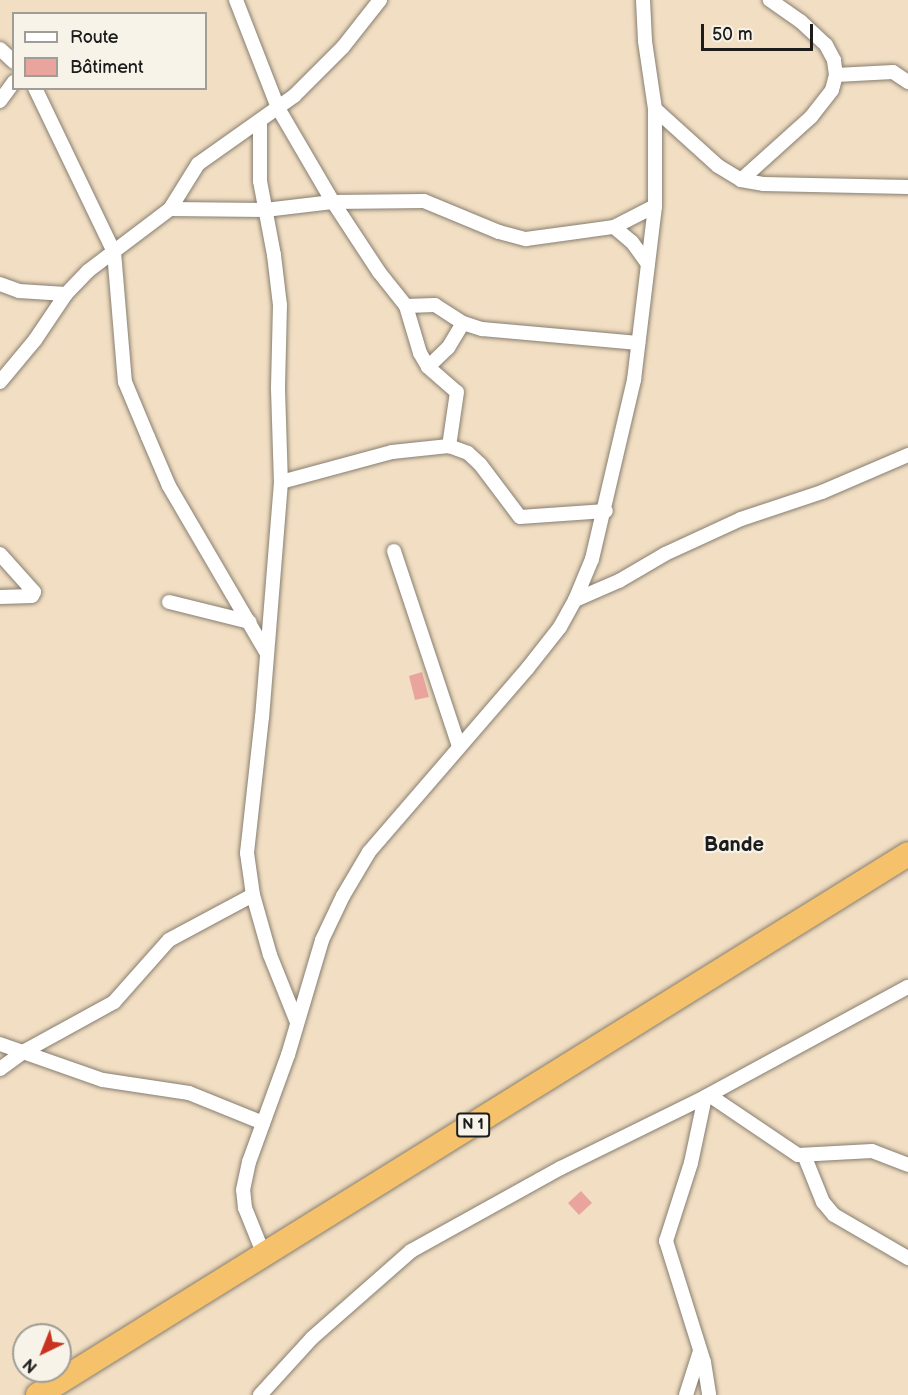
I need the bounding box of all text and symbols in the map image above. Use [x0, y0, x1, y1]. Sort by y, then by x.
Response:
legend [12, 12, 207, 90]
scale bar [704, 12, 816, 50]
text: 50 m [712, 24, 753, 45]
text: Route [70, 27, 119, 48]
text: Bâtiment [70, 57, 144, 78]
district label: Bande [704, 833, 764, 857]
road number: N 1 [455, 1113, 491, 1137]
north arrow [12, 1323, 72, 1383]
text: N [20, 1354, 42, 1376]

